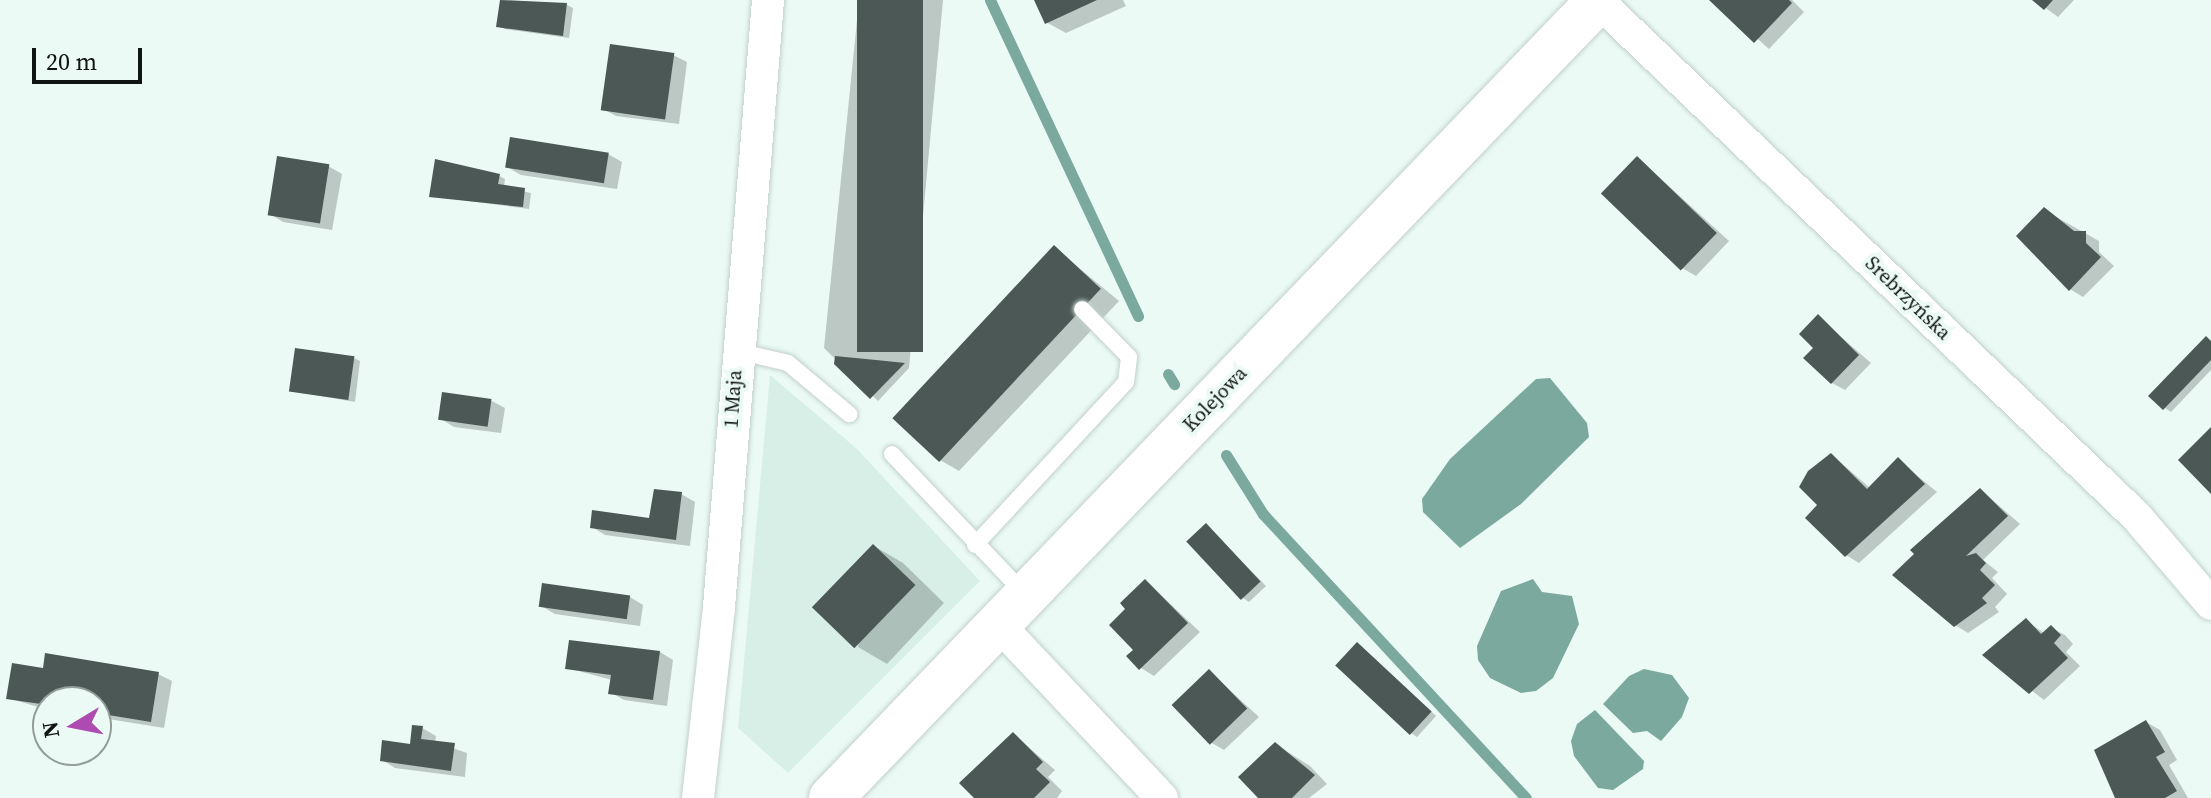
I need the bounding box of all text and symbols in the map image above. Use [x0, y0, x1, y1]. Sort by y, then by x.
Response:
scale bar [36, 32, 146, 82]
text: 20 m [46, 45, 97, 78]
street label: Srebrzyńska [1860, 251, 1956, 345]
street label: Kolejowa [1178, 361, 1252, 437]
street label: 1 Maja [719, 369, 747, 429]
north arrow [32, 686, 112, 766]
text: N [34, 719, 66, 740]

